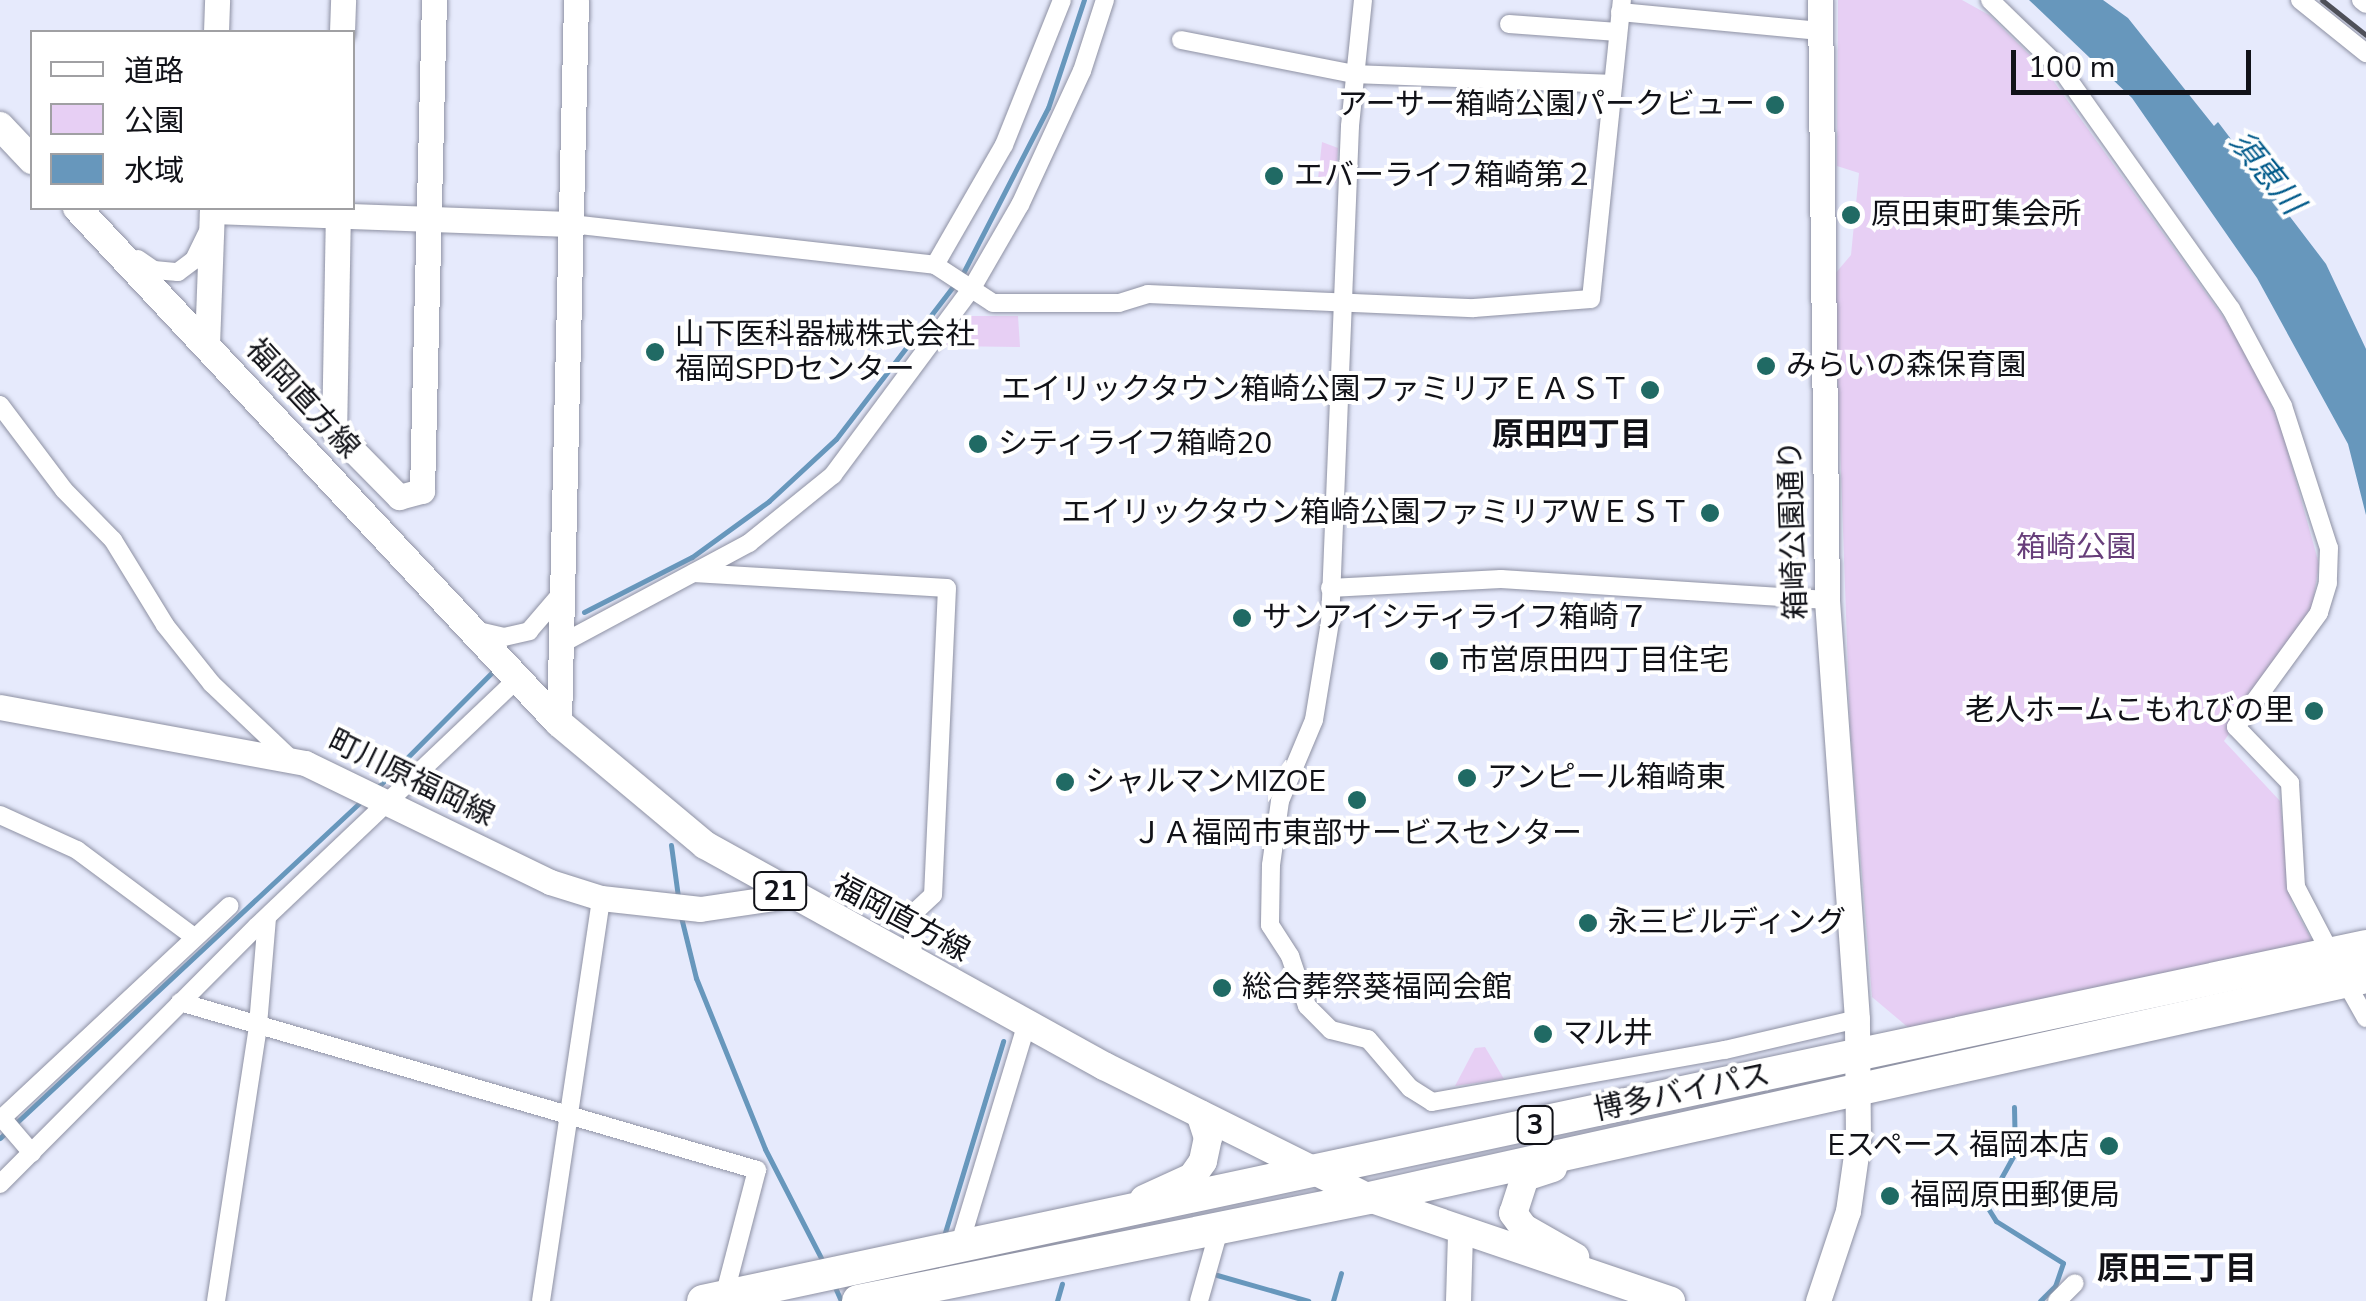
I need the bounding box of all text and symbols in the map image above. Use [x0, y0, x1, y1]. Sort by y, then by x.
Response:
legend [30, 30, 355, 210]
scale bar [2016, 30, 2256, 92]
text: 100 m [2028, 47, 2115, 88]
text: 道路 [124, 51, 184, 92]
place label: アーサー箱崎公園パークビュー [1337, 87, 1755, 123]
marker: アーサー箱崎公園パークビュー [1764, 94, 1786, 116]
text: 公園 [124, 101, 184, 142]
water label: 須恵川 [2221, 124, 2311, 222]
text: 水域 [124, 151, 184, 192]
place label: エバーライフ箱崎第２ [1294, 158, 1594, 194]
marker: エバーライフ箱崎第２ [1263, 165, 1285, 187]
place label: 原田東町集会所 [1871, 197, 2081, 233]
marker: 原田東町集会所 [1840, 204, 1862, 226]
place label: 山下医科器械株式会社 福岡SPDセンター [675, 317, 975, 388]
street label: 福岡直方線 [238, 332, 366, 466]
marker: 山下医科器械株式会社 福岡SPDセンター [644, 341, 666, 363]
place label: みらいの森保育園 [1786, 348, 2026, 384]
marker: みらいの森保育園 [1755, 355, 1777, 377]
place label: エイリックタウン箱崎公園ファミリアＥＡＳＴ [1000, 372, 1630, 408]
marker: エイリックタウン箱崎公園ファミリアＥＡＳＴ [1639, 379, 1661, 401]
district label: 原田四丁目 [1492, 416, 1652, 454]
place label: シティライフ箱崎20 [998, 426, 1274, 462]
marker: シティライフ箱崎20 [967, 433, 989, 455]
street label: 箱崎公園通り [1773, 439, 1815, 621]
place label: エイリックタウン箱崎公園ファミリアＷＥＳＴ [1060, 495, 1690, 531]
marker: エイリックタウン箱崎公園ファミリアＷＥＳＴ [1699, 502, 1721, 524]
park label: 箱崎公園 [2016, 530, 2136, 566]
place label: サンアイシティライフ箱崎７ [1262, 600, 1652, 636]
marker: サンアイシティライフ箱崎７ [1231, 607, 1253, 629]
place label: 市営原田四丁目住宅 [1459, 643, 1729, 679]
marker: 市営原田四丁目住宅 [1428, 650, 1450, 672]
place label: 老人ホームこもれびの里 [1964, 693, 2294, 729]
marker: 老人ホームこもれびの里 [2303, 700, 2325, 722]
street label: 町川原福岡線 [322, 723, 500, 835]
place label: アンピール箱崎東 [1487, 760, 1727, 796]
place label: シャルマンMIZOE [1085, 764, 1326, 800]
marker: アンピール箱崎東 [1456, 767, 1478, 789]
marker: シャルマンMIZOE [1054, 771, 1076, 793]
marker: ＪＡ福岡市東部サービスセンター [1346, 789, 1368, 811]
place label: ＪＡ福岡市東部サービスセンター [1132, 816, 1582, 852]
road number: 21 [752, 868, 808, 914]
street label: 福岡直方線 [826, 868, 976, 970]
place label: 永三ビルディング [1608, 905, 1848, 941]
marker: 永三ビルディング [1577, 912, 1599, 934]
place label: 総合葬祭葵福岡会館 [1242, 970, 1512, 1006]
marker: 総合葬祭葵福岡会館 [1211, 977, 1233, 999]
place label: マル井 [1563, 1016, 1653, 1052]
marker: マル井 [1532, 1023, 1554, 1045]
street label: 博多バイパス [1590, 1057, 1774, 1129]
road number: 3 [1515, 1102, 1555, 1148]
place label: Eスペース 福岡本店 [1824, 1128, 2089, 1164]
marker: Eスペース 福岡本店 [2098, 1135, 2120, 1157]
place label: 福岡原田郵便局 [1910, 1178, 2120, 1214]
marker: 福岡原田郵便局 [1879, 1185, 1901, 1207]
district label: 原田三丁目 [2097, 1250, 2257, 1288]

